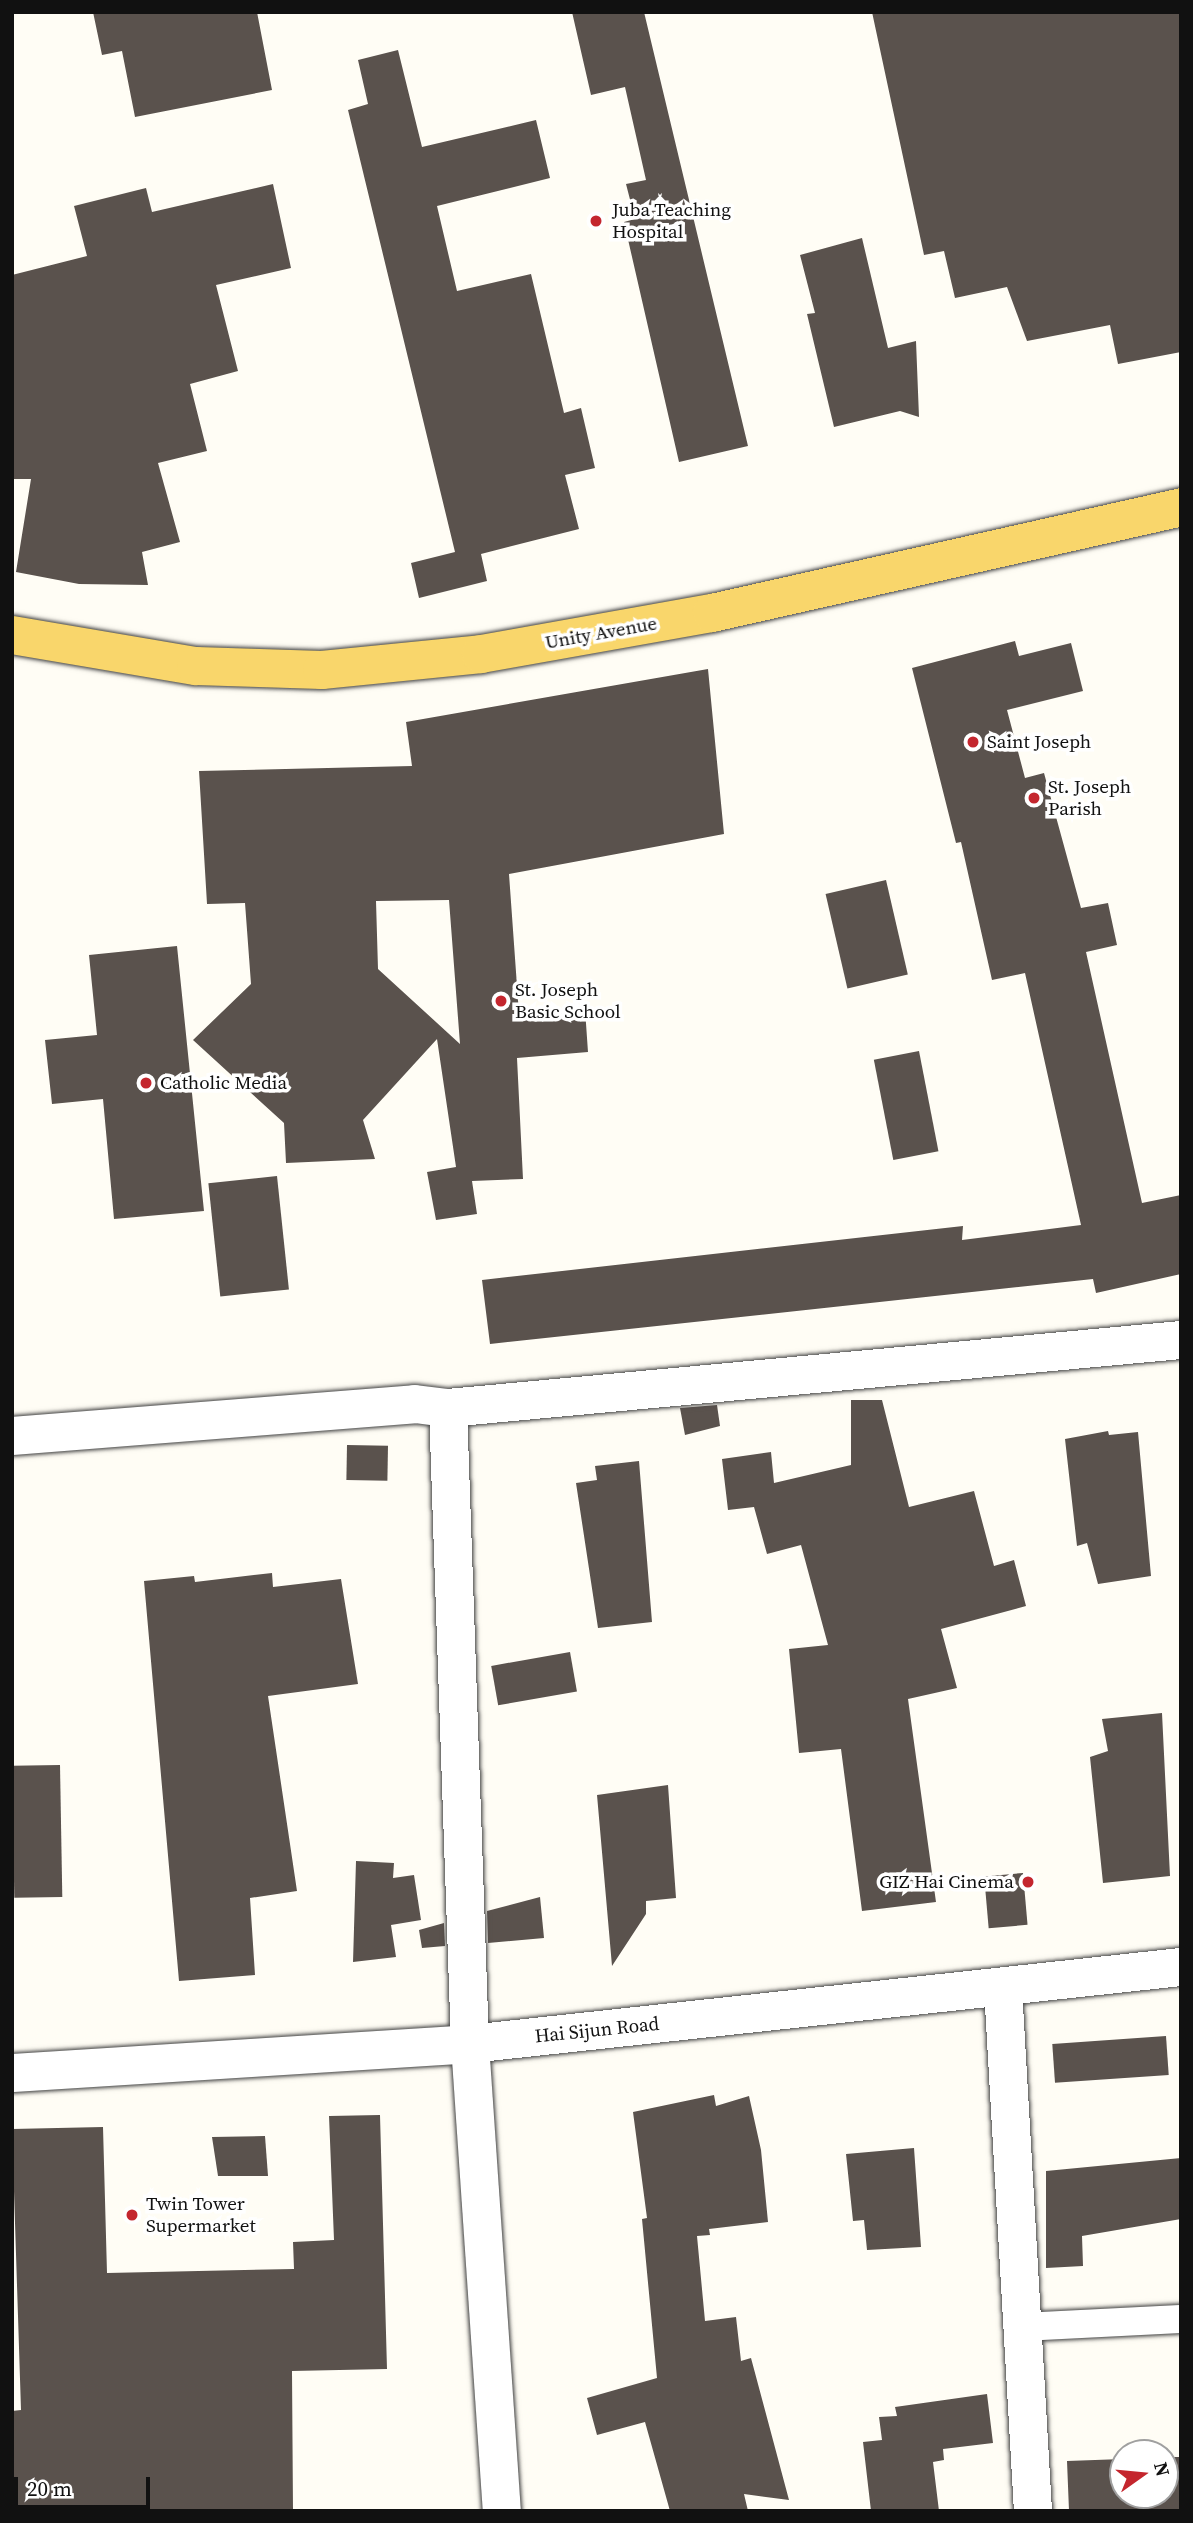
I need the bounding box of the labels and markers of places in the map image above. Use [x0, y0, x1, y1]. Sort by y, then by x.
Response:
place label: Juba Teaching Hospital [612, 199, 731, 243]
marker: Juba Teaching Hospital [586, 211, 606, 231]
place label: Saint Joseph [987, 731, 1091, 753]
marker: Saint Joseph [965, 734, 981, 750]
place label: St. Joseph Parish [1048, 776, 1131, 820]
marker: St. Joseph Parish [1026, 790, 1042, 806]
place label: St. Joseph Basic School [515, 979, 621, 1023]
marker: St. Joseph Basic School [493, 993, 509, 1009]
place label: Catholic Media [160, 1072, 287, 1094]
marker: Catholic Media [138, 1075, 154, 1091]
place label: GIZ Hai Cinema [879, 1871, 1014, 1893]
marker: GIZ Hai Cinema [1020, 1874, 1036, 1890]
place label: Twin Tower Supermarket [146, 2193, 256, 2237]
marker: Twin Tower Supermarket [124, 2207, 140, 2223]

